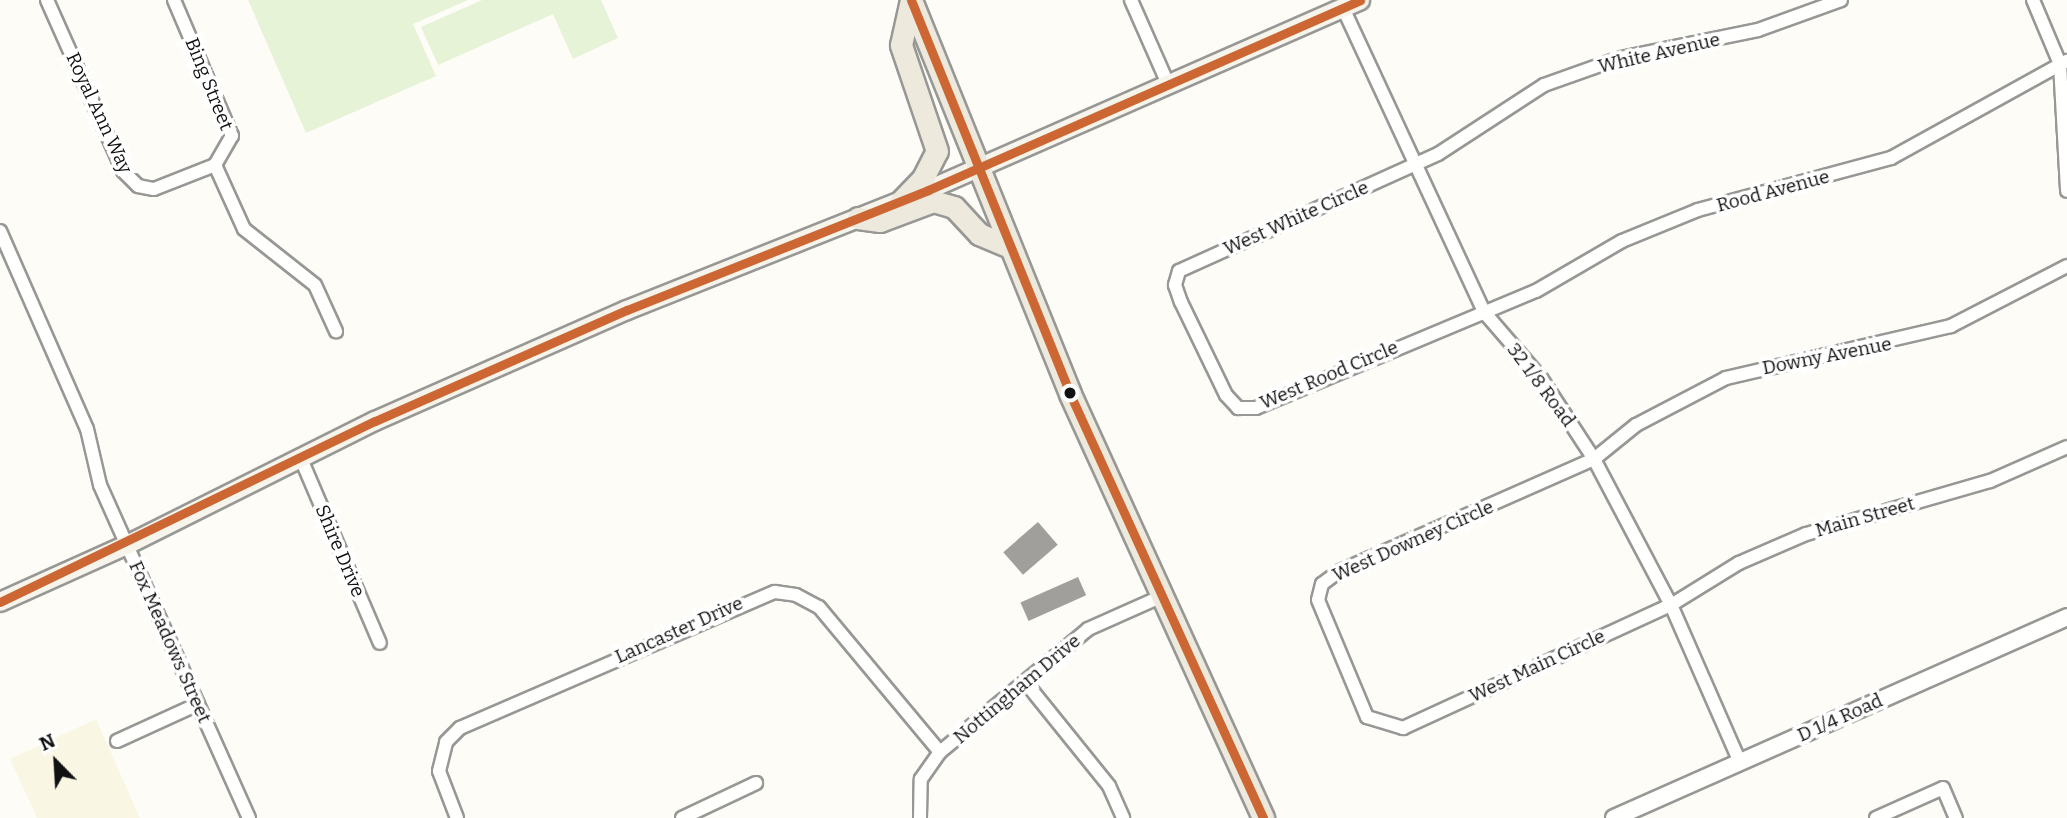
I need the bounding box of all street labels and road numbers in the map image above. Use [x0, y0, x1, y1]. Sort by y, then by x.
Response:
street label: White Avenue [1596, 28, 1722, 78]
street label: Bing Street [180, 34, 238, 134]
street label: Royal Ann Way [61, 49, 137, 177]
street label: Rood Avenue [1714, 165, 1832, 217]
street label: West White Circle [1220, 176, 1372, 260]
street label: Downy Avenue [1760, 332, 1894, 380]
street label: West Rood Circle [1257, 336, 1401, 414]
street label: 32 1/8 Road [1502, 339, 1580, 431]
street label: Main Street [1813, 492, 1917, 542]
street label: West Downey Circle [1329, 495, 1497, 587]
street label: Shire Drive [310, 502, 370, 600]
street label: Fox Meadows Street [124, 557, 216, 727]
street label: Lancaster Drive [612, 592, 746, 668]
street label: West Main Circle [1465, 625, 1609, 707]
street label: Nottingham Drive [949, 629, 1085, 749]
street label: D 1/4 Road [1794, 689, 1886, 747]

